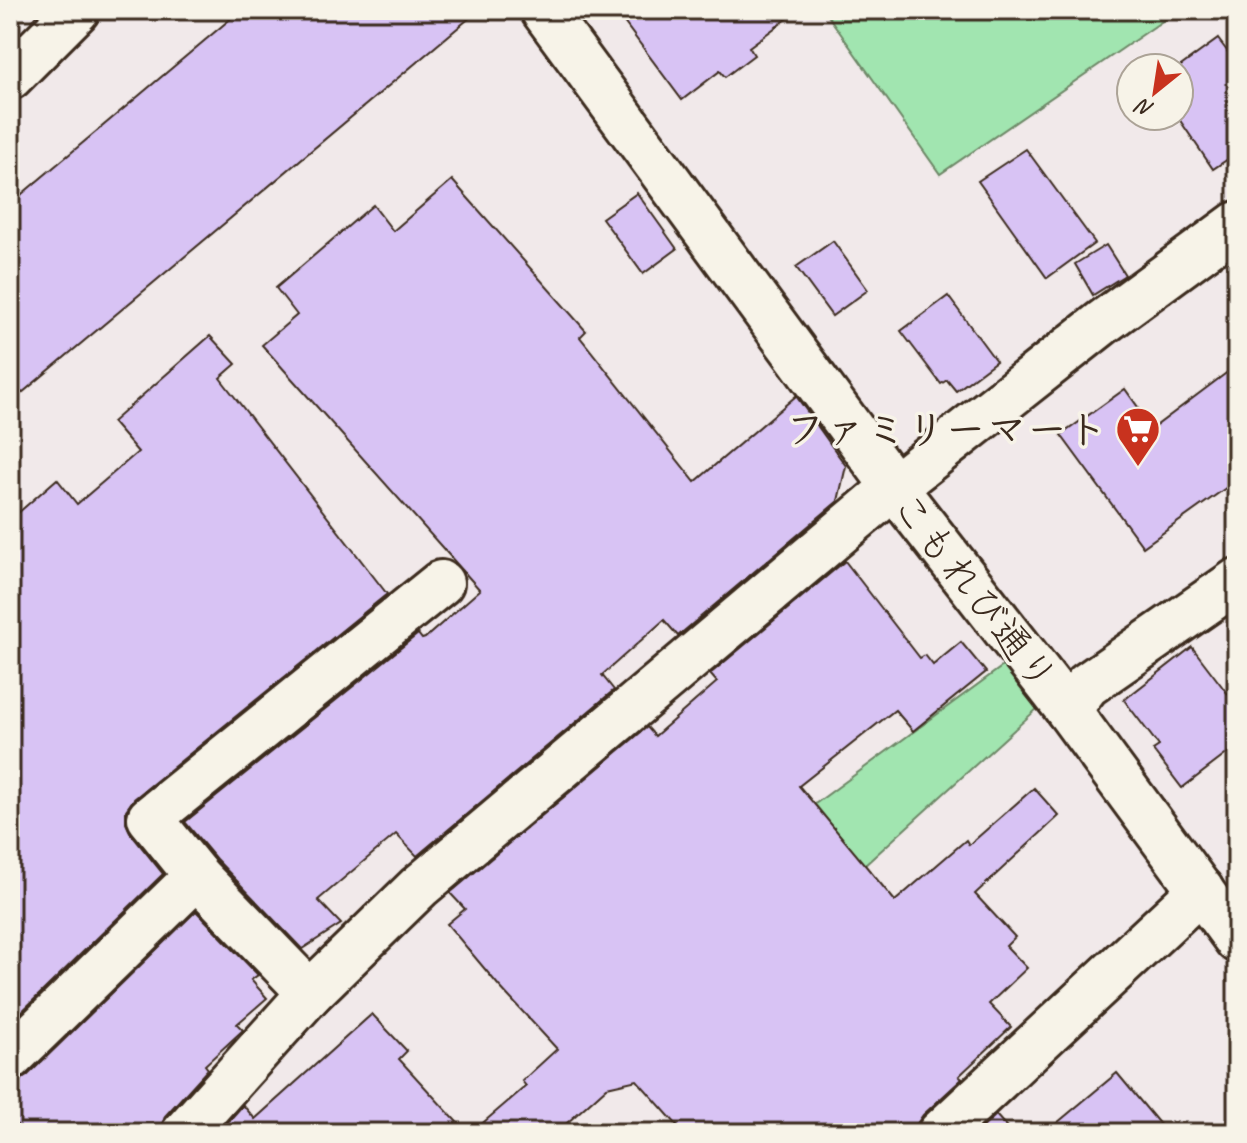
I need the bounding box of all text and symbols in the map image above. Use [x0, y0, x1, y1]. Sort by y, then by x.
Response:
north arrow [1115, 52, 1195, 132]
text: N [1130, 91, 1158, 124]
place label: ファミリーマート [785, 405, 1107, 455]
supermarket icon: ファミリーマート [1114, 405, 1162, 468]
street label: こもれび通り [881, 482, 1068, 702]

